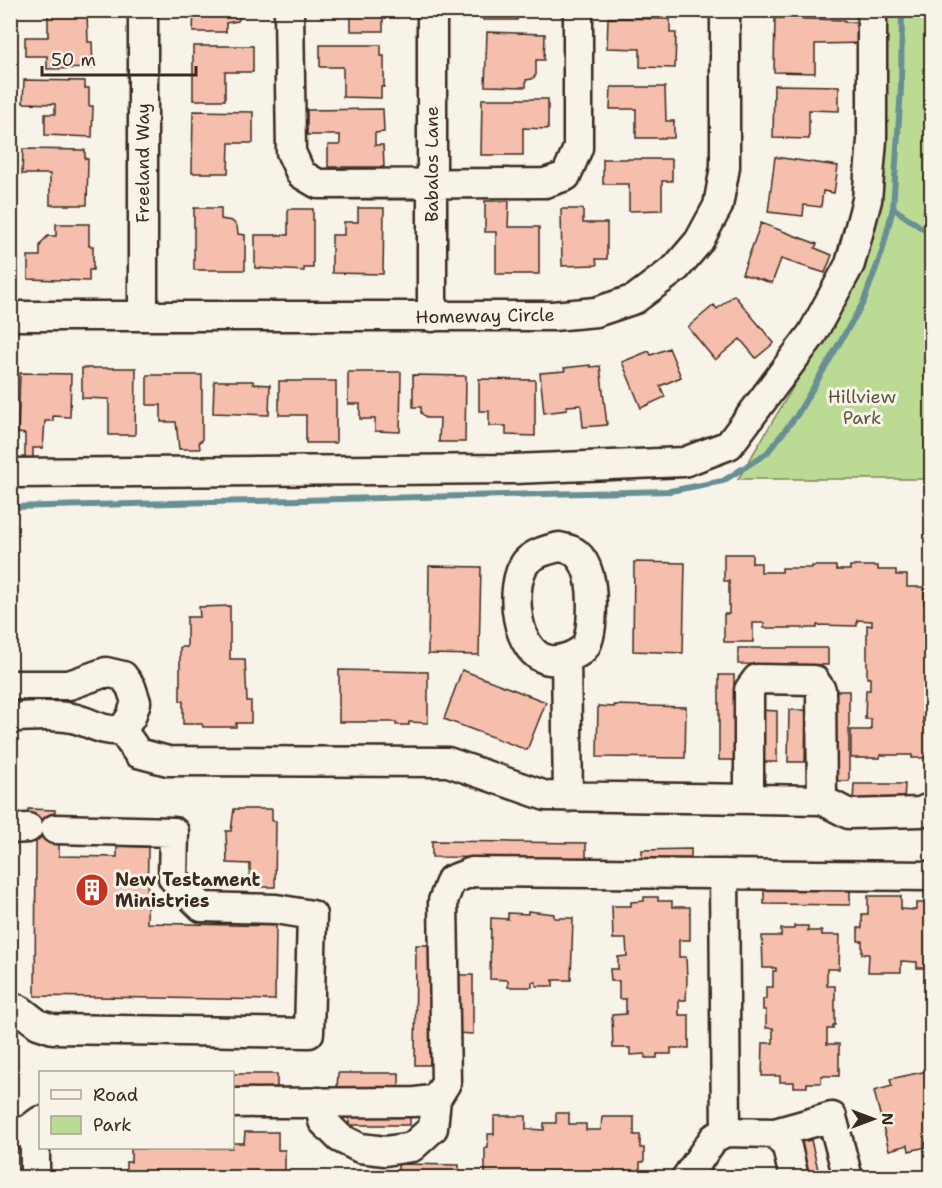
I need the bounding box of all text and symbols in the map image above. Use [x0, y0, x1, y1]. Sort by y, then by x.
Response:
scale bar [42, 39, 196, 77]
text: 50 m [51, 48, 96, 72]
street label: Freeland Way [131, 103, 155, 223]
street label: Babalos Lane [420, 106, 444, 222]
street label: Homeway Circle [415, 303, 555, 329]
park label: Hillview Park [828, 385, 896, 430]
place label: New Testament Ministries [115, 868, 261, 913]
building icon: New Testament Ministries [74, 872, 110, 908]
legend [39, 1071, 234, 1149]
text: Road [93, 1083, 138, 1107]
north arrow [843, 1089, 903, 1149]
text: Park [93, 1113, 132, 1137]
text: N [877, 1113, 898, 1125]

